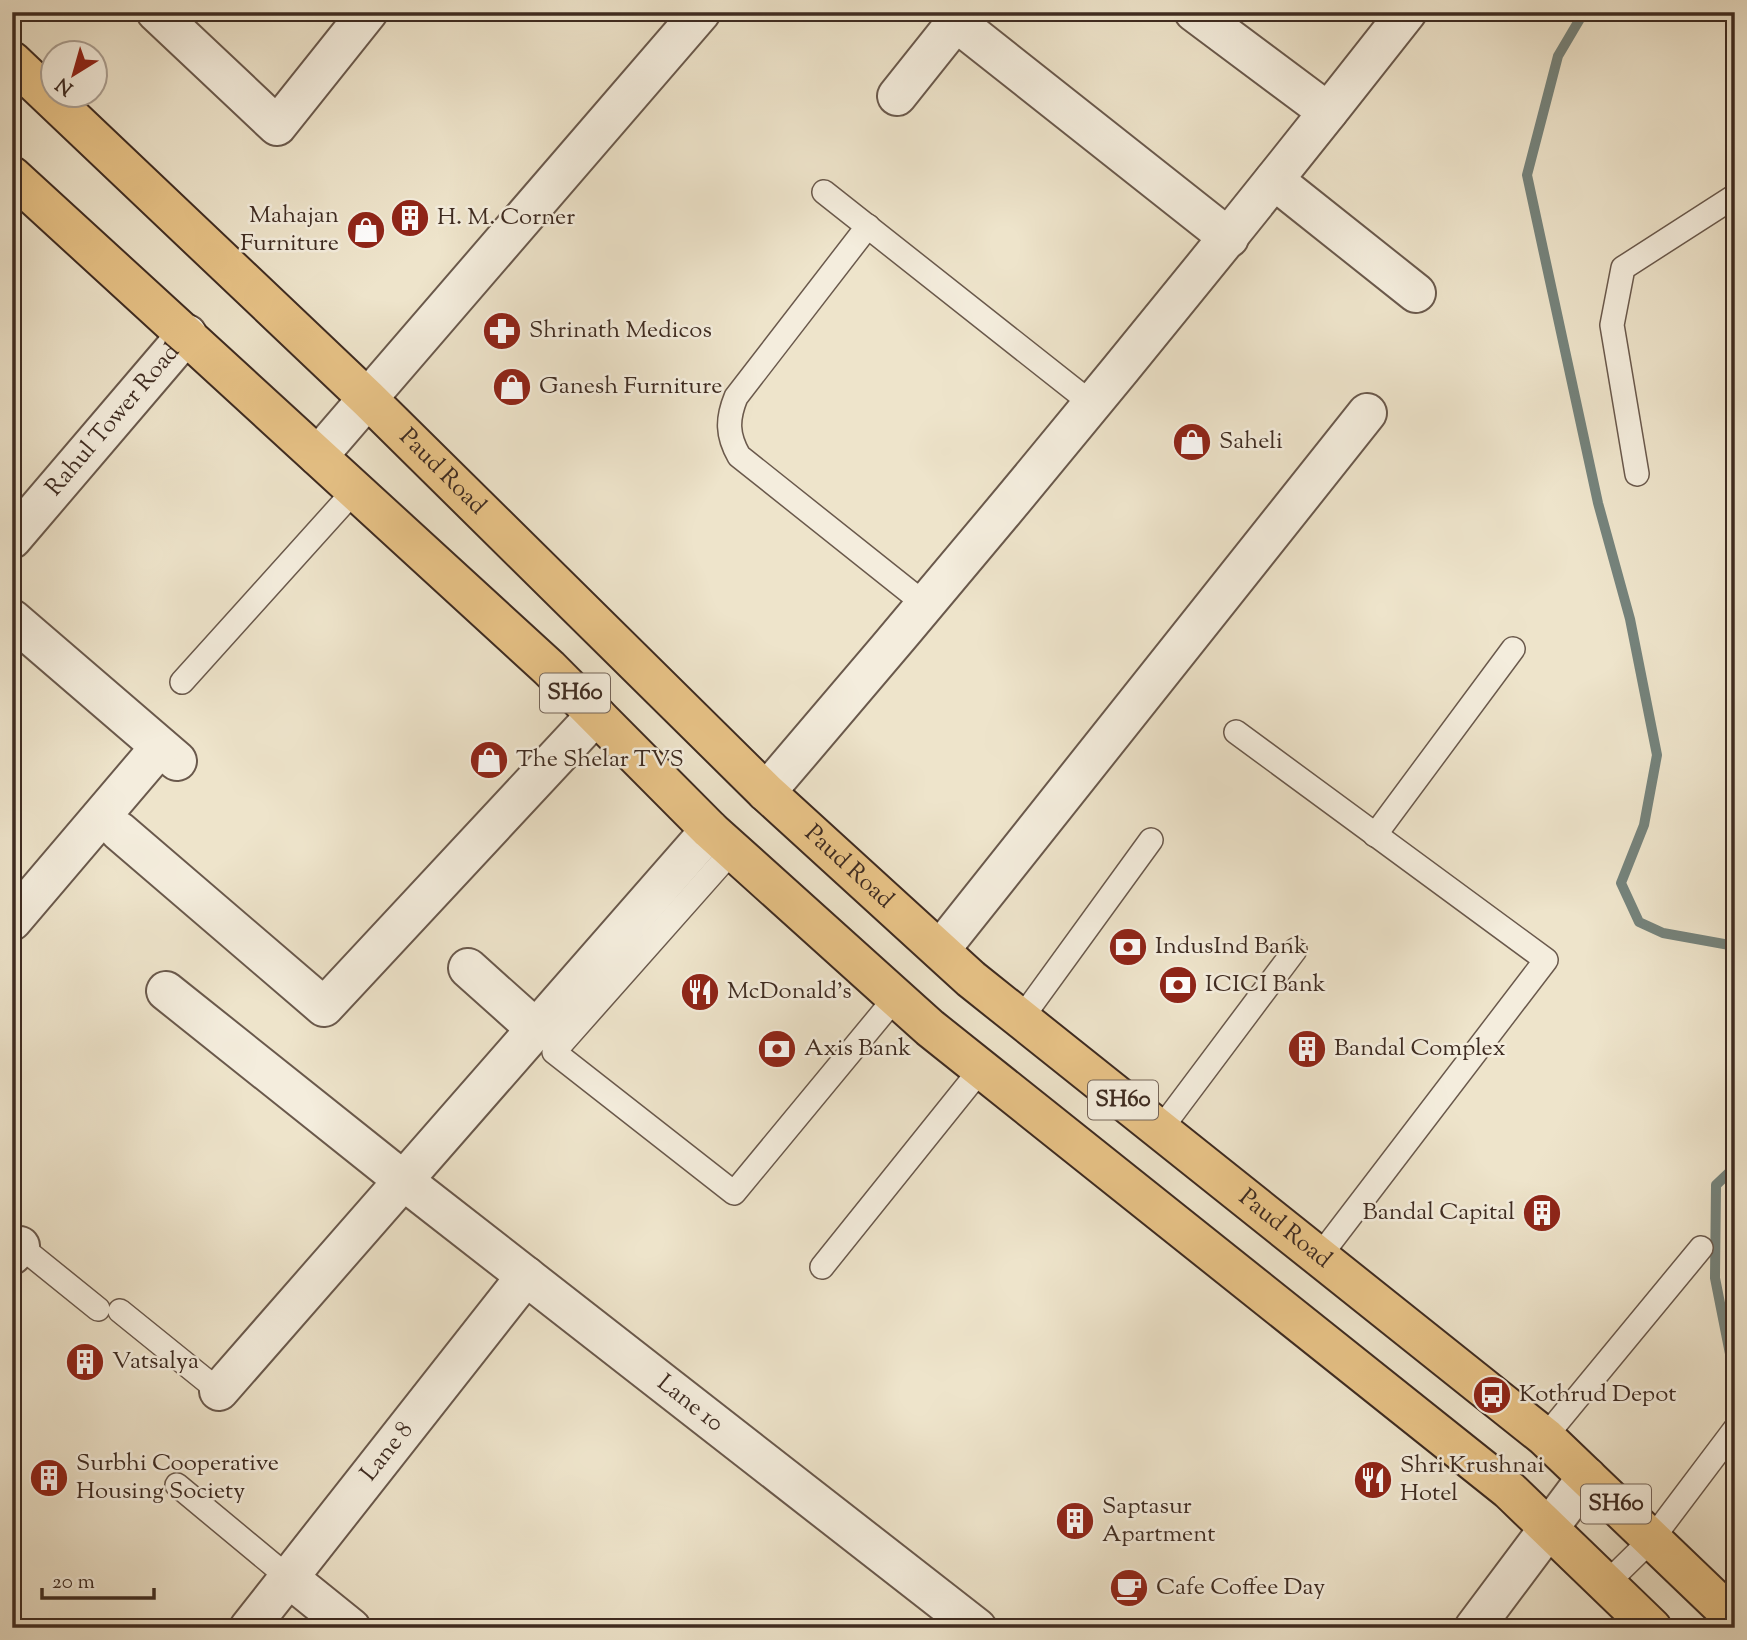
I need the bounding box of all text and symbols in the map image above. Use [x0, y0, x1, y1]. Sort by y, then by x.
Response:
north arrow [38, 38, 108, 108]
text: N [51, 70, 79, 101]
building icon: H. M. Corner [389, 197, 431, 239]
place label: Mahajan Furniture [240, 199, 339, 261]
place label: H. M. Corner [437, 201, 575, 235]
shop icon: Mahajan Furniture [345, 209, 387, 251]
pharmacy icon: Shrinath Medicos [481, 310, 523, 352]
place label: Shrinath Medicos [529, 314, 712, 348]
street label: Rahul Tower Road [38, 336, 189, 504]
shop icon: Ganesh Furniture [491, 366, 533, 408]
place label: Ganesh Furniture [539, 370, 722, 404]
street label: Paud Road [391, 421, 494, 523]
shop icon: Saheli [1171, 421, 1213, 463]
place label: Saheli [1219, 425, 1283, 459]
road number: SH60 [540, 674, 610, 712]
shop icon: The Shelar TVS [468, 739, 510, 781]
place label: The Shelar TVS [516, 743, 684, 777]
street label: Paud Road [796, 818, 901, 917]
bank icon: IndusInd Bank [1107, 926, 1149, 968]
place label: IndusInd Bank [1155, 930, 1307, 964]
bank icon: ICICI Bank [1157, 964, 1199, 1006]
place label: ICICI Bank [1205, 968, 1326, 1002]
restaurant icon: McDonald's [679, 971, 721, 1013]
place label: McDonald's [727, 975, 852, 1009]
bank icon: Axis Bank [756, 1028, 798, 1070]
building icon: Bandal Complex [1286, 1028, 1328, 1070]
place label: Axis Bank [804, 1032, 911, 1066]
place label: Bandal Complex [1334, 1032, 1506, 1066]
road number: SH60 [1088, 1080, 1158, 1120]
street label: Paud Road [1231, 1182, 1339, 1277]
building icon: Bandal Capital [1521, 1192, 1563, 1234]
place label: Bandal Capital [1363, 1196, 1515, 1230]
building icon: Vatsalya [64, 1341, 106, 1383]
place label: Vatsalya [112, 1345, 199, 1379]
street label: Lane 10 [649, 1367, 730, 1441]
bus stop icon: Kothrud Depot [1471, 1374, 1513, 1416]
place label: Kothrud Depot [1519, 1378, 1676, 1412]
street label: Lane 8 [353, 1415, 422, 1489]
place label: Surbhi Cooperative Housing Society [76, 1447, 279, 1509]
place label: Shri Krushnai Hotel [1400, 1449, 1545, 1511]
building icon: Surbhi Cooperative Housing Society [28, 1457, 70, 1499]
restaurant icon: Shri Krushnai Hotel [1352, 1459, 1394, 1501]
road number: SH60 [1581, 1484, 1651, 1524]
place label: Saptasur Apartment [1102, 1490, 1215, 1552]
building icon: Saptasur Apartment [1054, 1500, 1096, 1542]
scale bar [42, 1556, 154, 1600]
cafe icon: Cafe Coffee Day [1108, 1567, 1150, 1609]
text: 20 m [52, 1568, 95, 1598]
place label: Cafe Coffee Day [1156, 1571, 1325, 1605]

